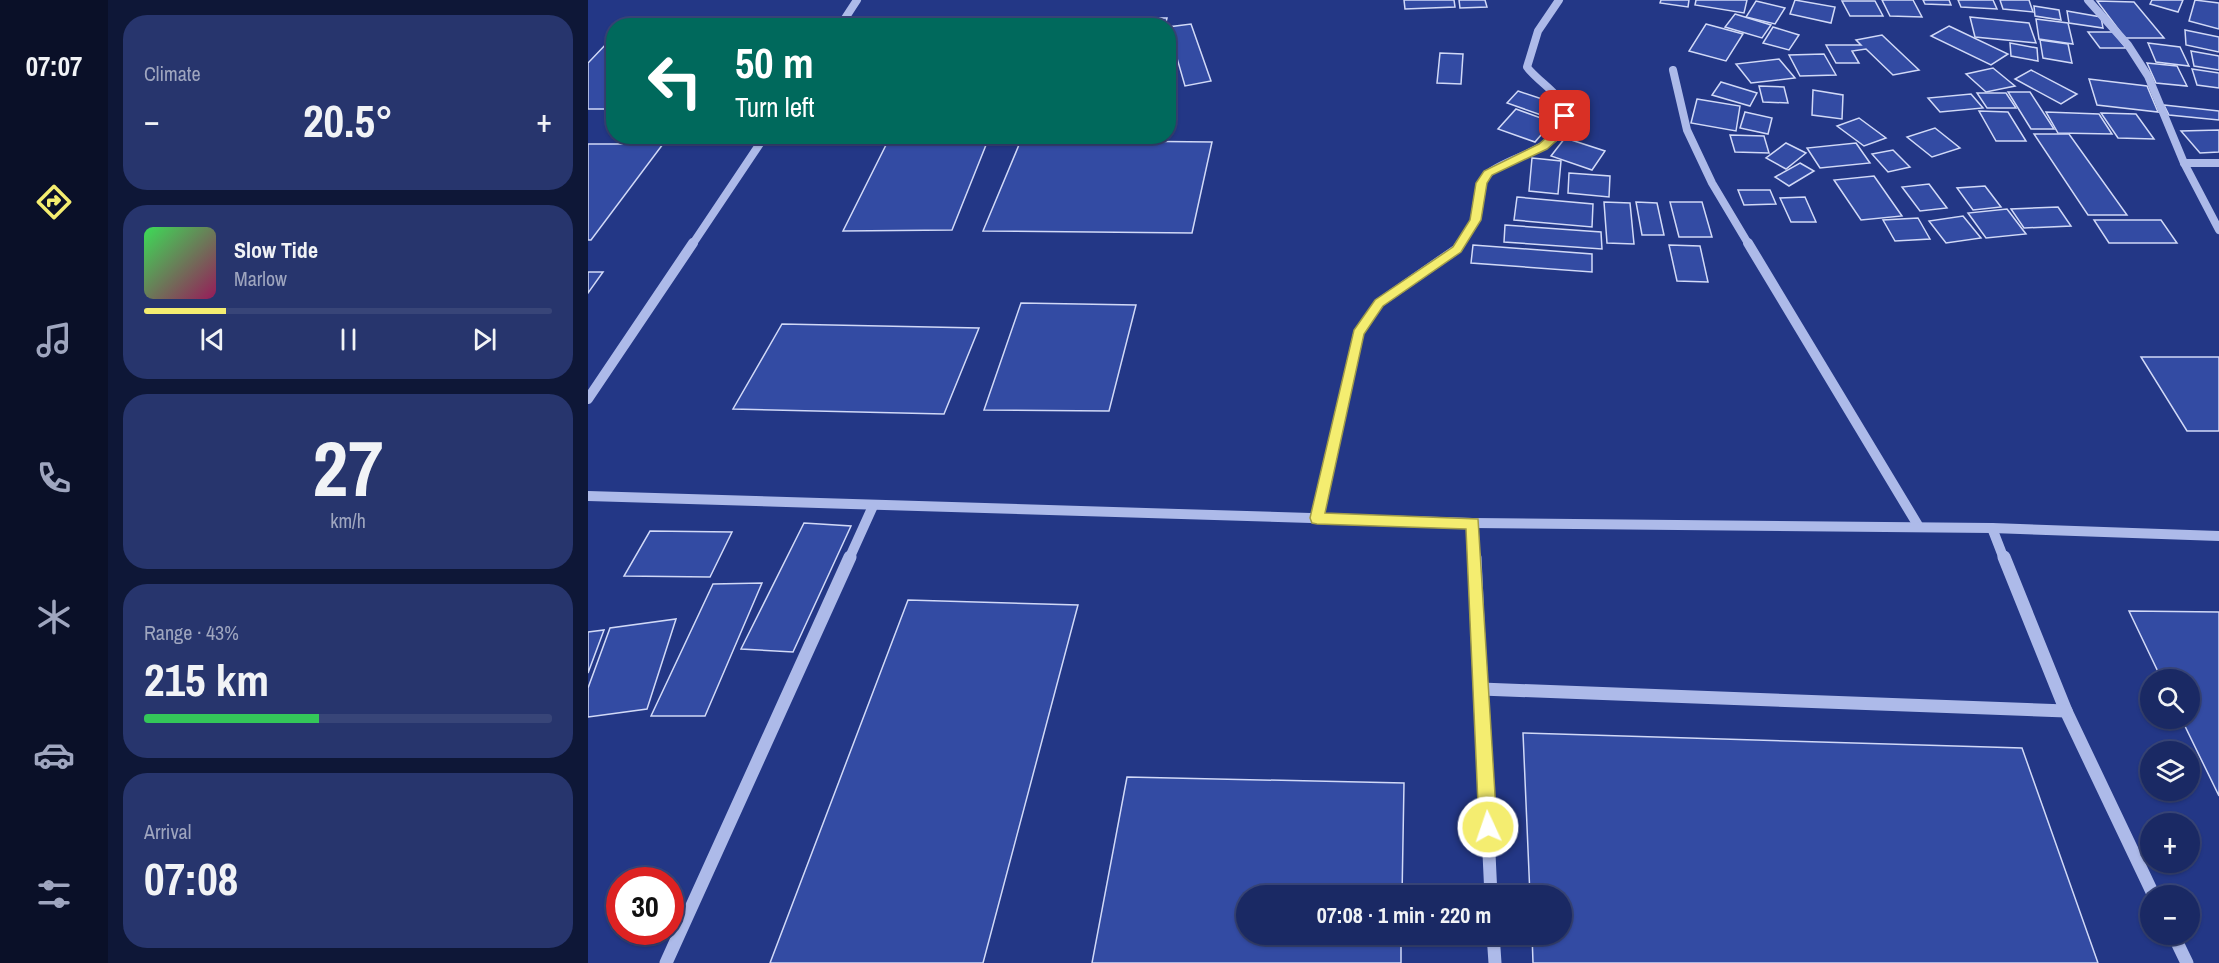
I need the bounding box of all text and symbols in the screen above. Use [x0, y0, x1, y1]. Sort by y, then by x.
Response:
text: 50 m [735, 35, 814, 91]
icon: left [636, 42, 714, 120]
text: 07:07 [26, 48, 82, 84]
text: Climate [144, 60, 201, 87]
text: Turn left [735, 89, 814, 125]
text: 20.5° [303, 90, 393, 151]
pin [1539, 90, 1590, 141]
text: − [144, 98, 160, 142]
text: + [536, 98, 552, 142]
icon: arrive [1548, 99, 1581, 132]
icon: directions [33, 181, 75, 223]
text: Slow Tide [234, 235, 318, 265]
text: Marlow [234, 265, 287, 292]
icon: music [33, 319, 75, 361]
icon: previous [196, 323, 229, 356]
icon: pause [332, 323, 365, 356]
icon: next [468, 323, 501, 356]
text: 27 [312, 415, 384, 520]
icon: phone [33, 457, 75, 499]
text: km/h [330, 507, 366, 534]
icon: climate [33, 596, 75, 638]
text: Range · 43% [144, 619, 239, 646]
text: 215 km [144, 649, 269, 710]
map controls [2140, 669, 2200, 945]
button: search [2140, 669, 2200, 729]
icon: car [33, 734, 75, 776]
button: layers [2140, 741, 2200, 801]
position arrow [1456, 795, 1520, 859]
button: + [2140, 813, 2200, 873]
text: Arrival [144, 818, 191, 845]
text: 07:08 [144, 848, 238, 909]
speed limit sign: 30 [606, 867, 684, 945]
icon: filters [33, 873, 75, 915]
button: − [2140, 885, 2200, 945]
text: 07:08 · 1 min · 220 m [1317, 900, 1491, 930]

